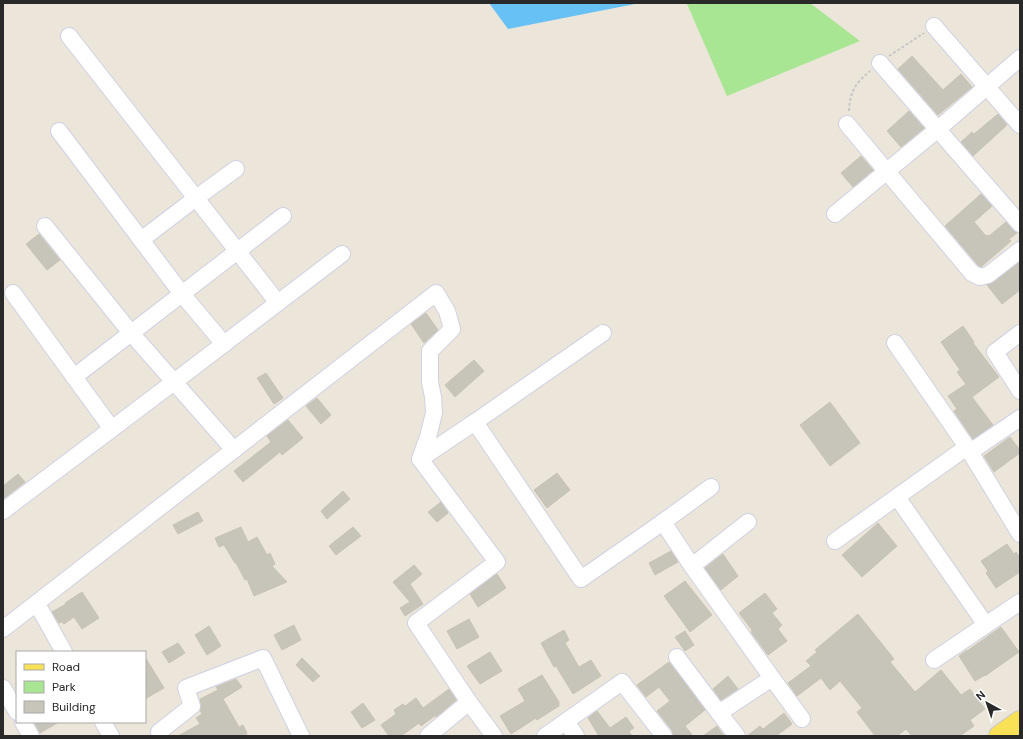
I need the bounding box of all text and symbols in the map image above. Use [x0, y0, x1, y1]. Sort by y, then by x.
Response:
legend [16, 651, 146, 723]
text: Road [52, 659, 80, 675]
text: Park [52, 679, 76, 695]
north arrow [967, 683, 1007, 723]
text: N [973, 687, 988, 703]
text: Building [52, 699, 96, 715]

